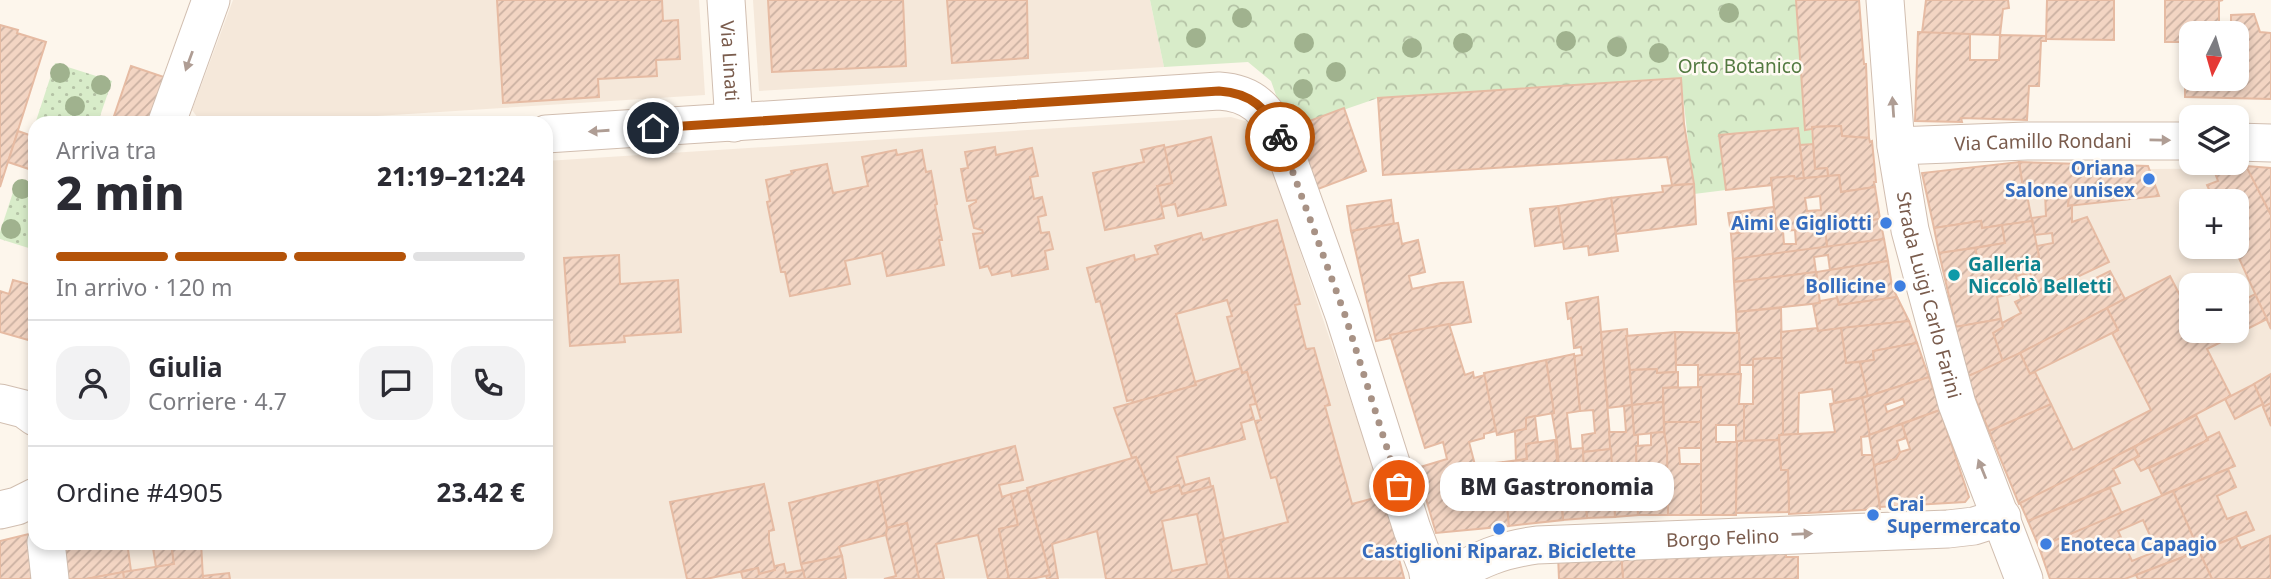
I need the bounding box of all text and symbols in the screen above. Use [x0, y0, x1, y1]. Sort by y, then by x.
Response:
street label: Via Linati [714, 20, 746, 102]
north arrow [2179, 21, 2249, 91]
map controls [2179, 21, 2249, 343]
one-way arrow [184, 51, 195, 72]
park label: Orto Botanico [1678, 53, 1802, 79]
one-way arrow [1887, 96, 1898, 118]
pin [623, 98, 683, 158]
courier [1245, 102, 1315, 172]
button: layers [2179, 105, 2249, 175]
icon: home [634, 109, 672, 147]
icon: bike [1261, 118, 1299, 156]
one-way arrow [588, 126, 610, 137]
street label: Via Camillo Rondani [1954, 128, 2132, 157]
text: Arriva tra [56, 134, 156, 166]
one-way arrow [2149, 134, 2171, 146]
place label: Oriana Salone unisex [2005, 155, 2135, 203]
text: 21:19–21:24 [377, 158, 525, 194]
text: 2 min [56, 161, 185, 223]
marker: Oriana Salone unisex [2141, 171, 2157, 187]
street label: Strada Luigi Carlo Farini [1891, 189, 1968, 401]
button: + [2179, 189, 2249, 259]
place label: Aimi e Gigliotti [1731, 210, 1872, 236]
marker: Aimi e Gigliotti [1878, 215, 1894, 231]
place label: Galleria Niccolò Belletti [1968, 251, 2112, 299]
marker: Galleria Niccolò Belletti [1946, 267, 1962, 283]
text: In arrivo · 120 m [56, 271, 233, 303]
place label: Bollicine [1805, 273, 1886, 299]
button: − [2179, 273, 2249, 343]
marker: Bollicine [1892, 278, 1908, 294]
button: person [56, 346, 130, 420]
button: chat [359, 346, 433, 420]
button: phone [451, 346, 525, 420]
text: Giulia [148, 349, 223, 385]
text: Corriere · 4.7 [148, 385, 287, 417]
pin [1369, 456, 1429, 516]
one-way arrow [1977, 459, 1988, 480]
callout: BM Gastronomia [1441, 462, 1676, 510]
icon: bag [1380, 467, 1418, 505]
text: BM Gastronomia [1460, 470, 1654, 502]
text: Ordine #4905 [56, 474, 223, 510]
text: 23.42 € [437, 474, 525, 510]
place label: Crai Supermercato [1887, 491, 2021, 539]
marker: Crai Supermercato [1865, 507, 1881, 523]
marker: Castiglioni Riparaz. Biciclette [1491, 521, 1507, 537]
street label: Borgo Felino [1666, 523, 1780, 553]
one-way arrow [1792, 529, 1814, 540]
place label: Enoteca Capagio [2060, 531, 2217, 557]
marker: Enoteca Capagio [2038, 536, 2054, 552]
place label: Castiglioni Riparaz. Biciclette [1362, 538, 1636, 564]

